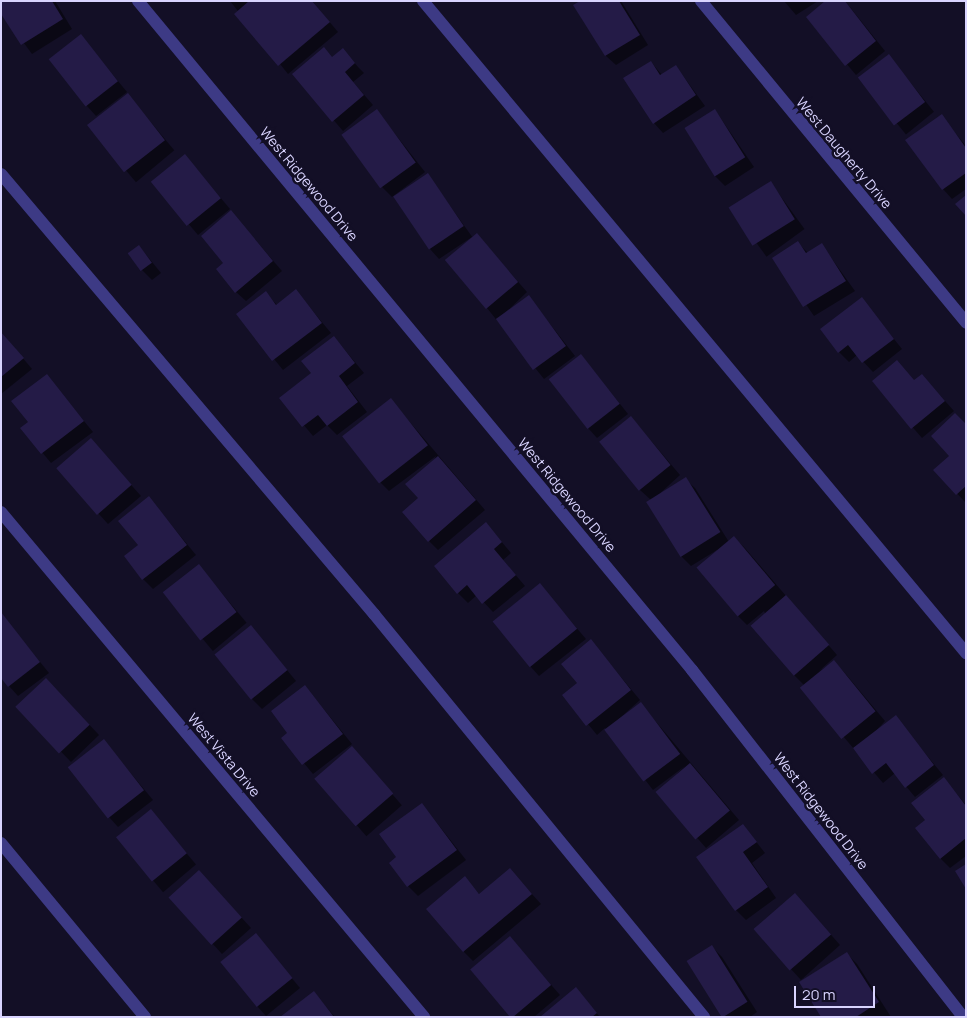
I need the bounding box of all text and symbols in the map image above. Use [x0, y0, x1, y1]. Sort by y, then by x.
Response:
street label: West Daugherty Drive [793, 94, 895, 212]
street label: West Ridgewood Drive [256, 124, 362, 244]
street label: West Ridgewood Drive [514, 435, 620, 555]
street label: West Vista Drive [184, 710, 264, 800]
street label: West Ridgewood Drive [770, 749, 872, 873]
scale bar [797, 976, 878, 1008]
text: 20 m [802, 984, 835, 1005]

